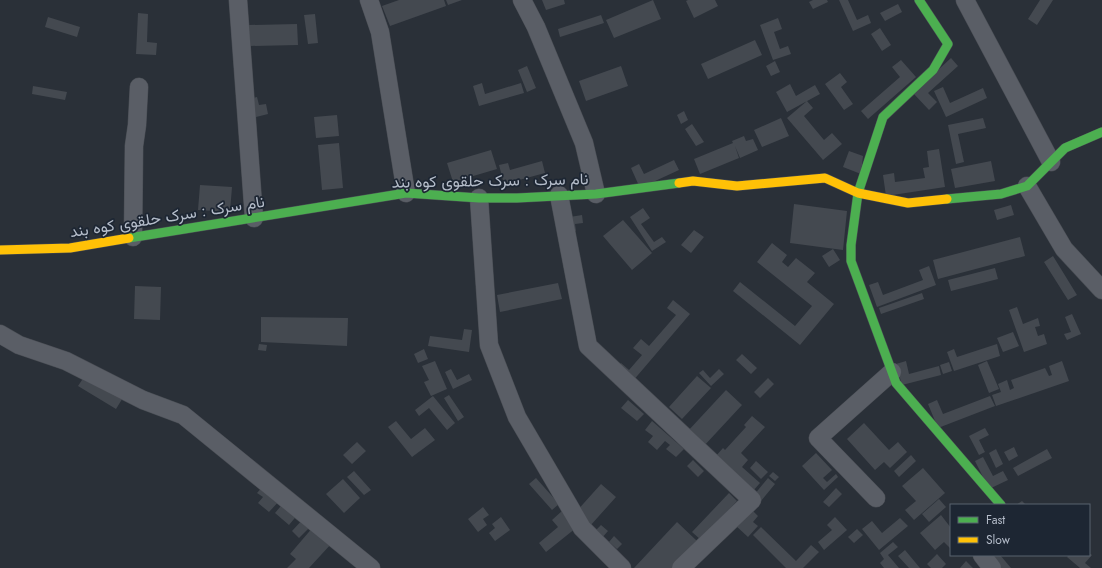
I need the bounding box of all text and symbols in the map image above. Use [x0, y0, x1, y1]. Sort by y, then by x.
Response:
street label: نام سرک : سرک حلقوی کوه بند [391, 167, 589, 194]
street label: نام سرک : سرک حلقوی کوه بند [68, 190, 266, 243]
legend [950, 504, 1090, 556]
text: Fast [986, 511, 1005, 529]
text: Slow [986, 531, 1011, 549]

